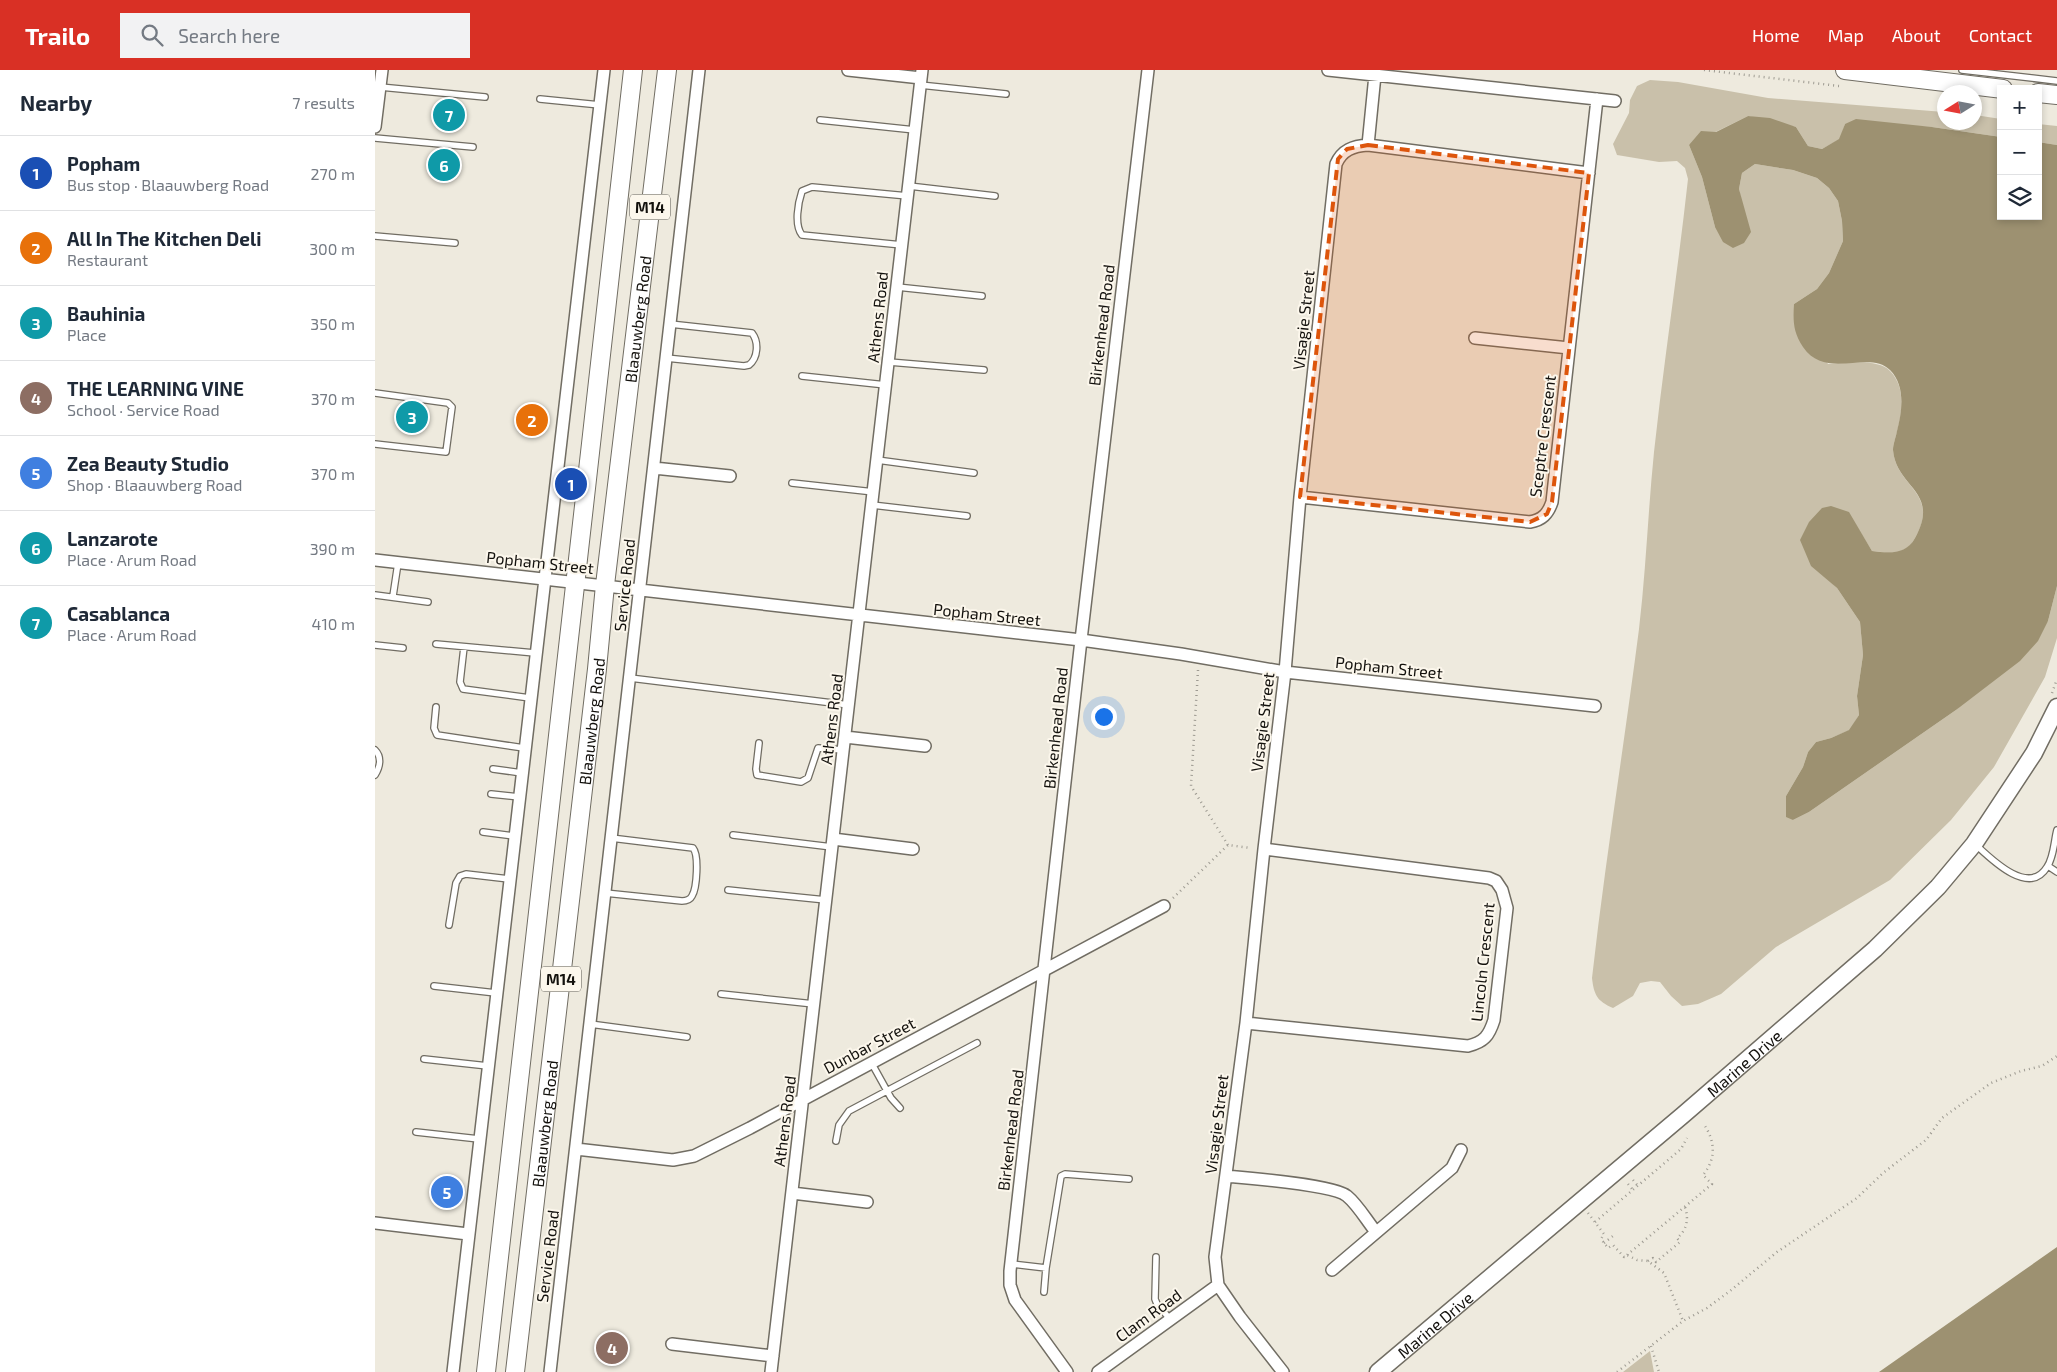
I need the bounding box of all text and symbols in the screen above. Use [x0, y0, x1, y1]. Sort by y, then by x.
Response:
search box [120, 13, 470, 58]
text: Trailo [25, 21, 90, 50]
icon: search [138, 21, 166, 49]
text: Search here [178, 24, 280, 47]
text: Home [1752, 24, 1800, 46]
text: Map [1828, 24, 1864, 46]
text: About [1892, 24, 1941, 46]
text: Contact [1969, 24, 2032, 46]
north arrow [1937, 85, 1982, 130]
map controls [1997, 85, 2042, 220]
button: + [1997, 85, 2042, 130]
text: Nearby [20, 90, 92, 115]
text: 7 results [292, 93, 355, 112]
pin: 7 [433, 96, 465, 134]
button: − [1997, 130, 2042, 175]
pin: 6 [428, 146, 460, 184]
text: Popham [67, 152, 140, 175]
text: 1 [33, 164, 39, 183]
text: 270 m [311, 164, 355, 183]
text: Bus stop · Blaauwberg Road [67, 175, 269, 194]
button: layers [1997, 175, 2042, 220]
road number: M14 [630, 194, 670, 220]
text: All In The Kitchen Deli [67, 227, 261, 250]
text: 2 [31, 239, 41, 258]
text: 300 m [309, 239, 355, 258]
text: Restaurant [67, 250, 148, 269]
street label: Blaauwberg Road [620, 254, 654, 384]
street label: Birkenhead Road [1084, 263, 1118, 387]
street label: Visagie Street [1288, 269, 1318, 371]
street label: Athens Road [863, 270, 891, 364]
text: Bauhinia [67, 302, 145, 325]
text: 3 [31, 314, 41, 333]
text: 350 m [310, 314, 355, 333]
text: Place [67, 325, 106, 344]
street label: Sceptre Crescent [1525, 374, 1559, 498]
text: THE LEARNING VINE [67, 377, 244, 400]
text: 4 [31, 389, 41, 408]
text: 370 m [311, 389, 355, 408]
pin: 3 [396, 398, 428, 436]
text: School · Service Road [67, 400, 220, 419]
pin: 2 [516, 401, 548, 439]
text: Zea Beauty Studio [67, 452, 229, 475]
text: 5 [32, 464, 40, 483]
text: 370 m [311, 464, 355, 483]
pin: 1 [555, 465, 587, 503]
text: Shop · Blaauwberg Road [67, 475, 243, 494]
text: Lanzarote [67, 527, 158, 550]
street label: Service Road [610, 538, 638, 632]
text: 6 [31, 539, 41, 558]
text: 390 m [310, 539, 355, 558]
street label: Popham Street [485, 547, 595, 577]
text: Place · Arum Road [67, 550, 197, 569]
street label: Popham Street [932, 599, 1042, 629]
text: Casablanca [67, 602, 170, 625]
text: 7 [32, 614, 40, 633]
text: 410 m [312, 614, 355, 633]
text: Place · Arum Road [67, 625, 197, 644]
street label: Popham Street [1334, 652, 1444, 682]
street label: Blaauwberg Road [574, 657, 608, 786]
street label: Birkenhead Road [1039, 666, 1071, 790]
street label: Visagie Street [1246, 671, 1278, 773]
street label: Athens Road [816, 672, 846, 766]
your location [1091, 704, 1117, 730]
street label: Lincoln Crescent [1466, 902, 1498, 1022]
road number: M14 [541, 966, 581, 992]
street label: Dunbar Street [820, 1013, 918, 1077]
street label: Marine Drive [1702, 1025, 1785, 1100]
street label: Blaauwberg Road [527, 1059, 561, 1188]
street label: Birkenhead Road [993, 1068, 1027, 1192]
street label: Visagie Street [1200, 1073, 1232, 1175]
street label: Athens Road [769, 1074, 799, 1168]
pin: 5 [431, 1173, 463, 1211]
street label: Service Road [532, 1209, 562, 1303]
street label: Clam Road [1111, 1285, 1185, 1345]
street label: Marine Drive [1393, 1287, 1476, 1361]
pin: 4 [596, 1329, 628, 1367]

